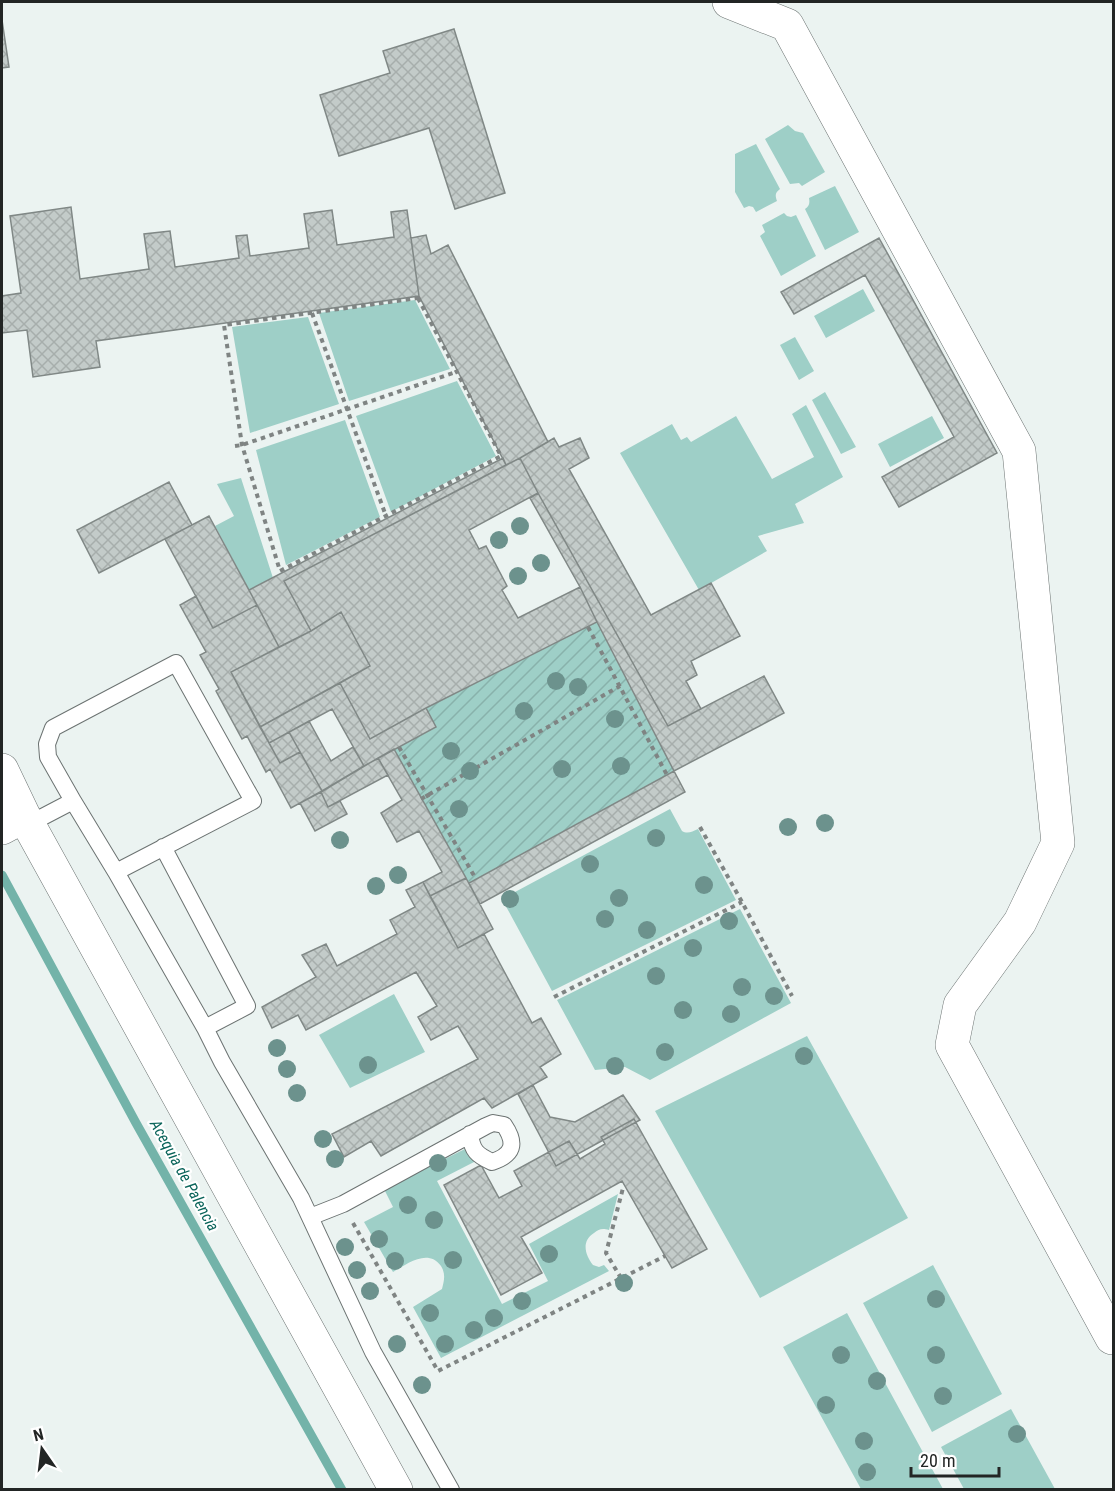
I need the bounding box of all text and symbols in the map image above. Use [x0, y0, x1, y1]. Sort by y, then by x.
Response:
water label: Acequia de Palencia [146, 1115, 223, 1234]
north arrow [12, 1419, 72, 1479]
text: N [31, 1425, 46, 1445]
scale bar [911, 1440, 1000, 1478]
text: 20 m [920, 1450, 955, 1471]

